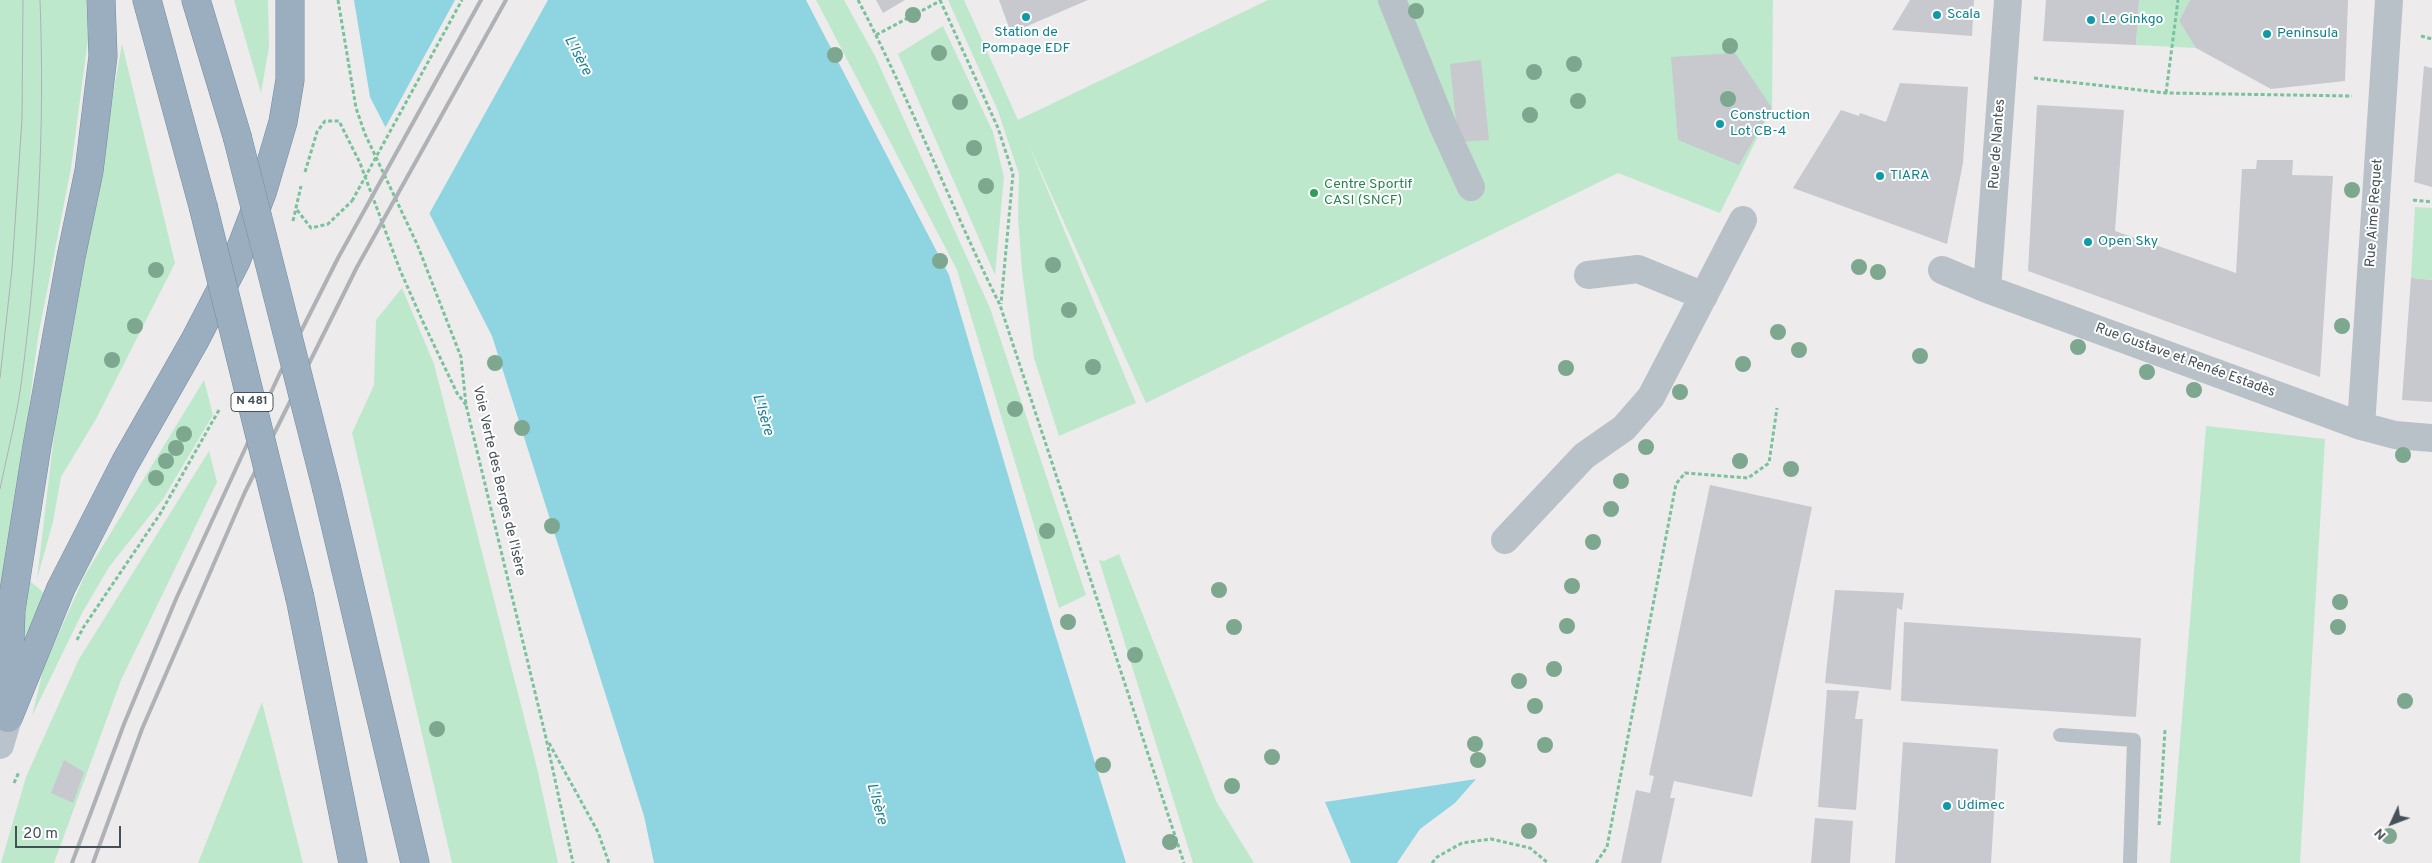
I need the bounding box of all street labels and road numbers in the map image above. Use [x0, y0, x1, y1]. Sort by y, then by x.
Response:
street label: Rue de Nantes [1986, 98, 2010, 190]
street label: Rue Aimé Requet [2363, 158, 2387, 268]
street label: Rue Gustave et Renée Estadès [2093, 321, 2277, 401]
street label: Voie Verte des Berges de l'Isère [468, 384, 528, 578]
road number: N 481 [231, 392, 273, 412]

